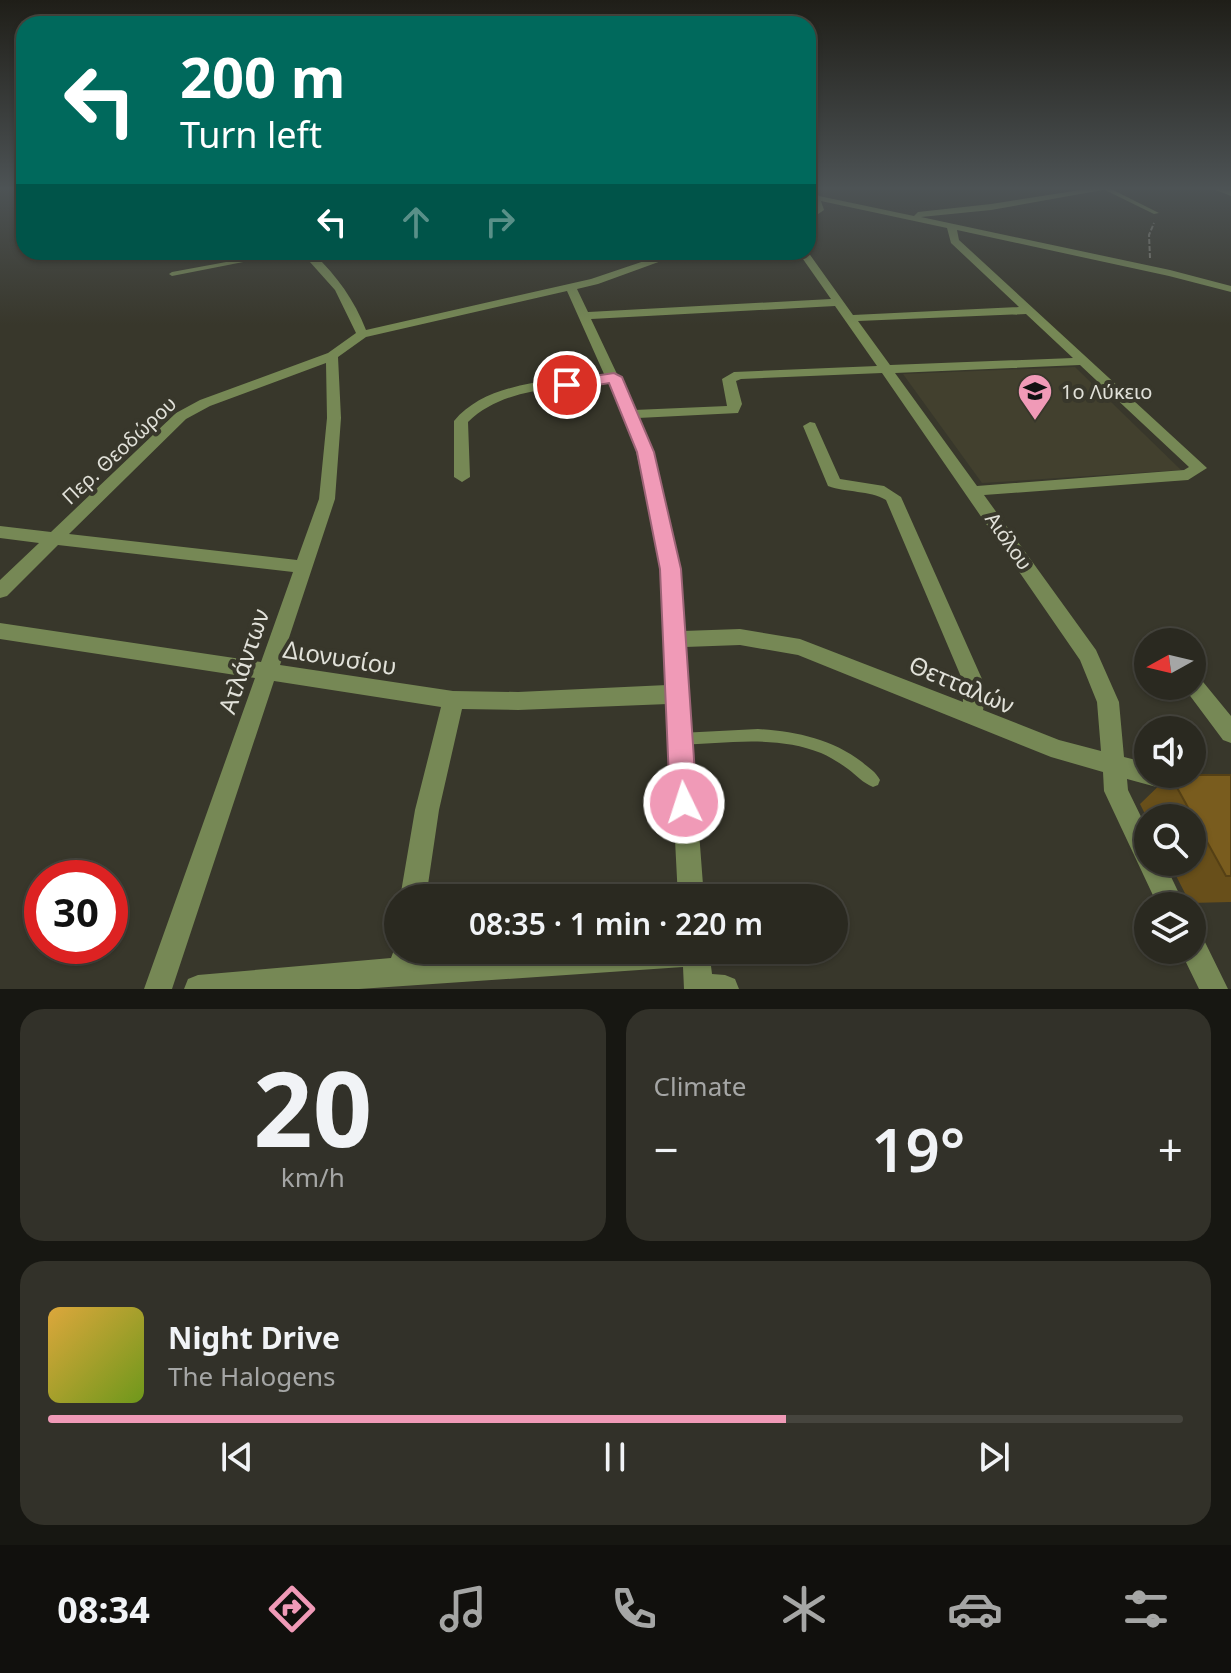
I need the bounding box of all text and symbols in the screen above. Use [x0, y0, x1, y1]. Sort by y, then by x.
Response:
text: 200 m [180, 38, 345, 114]
icon: left [48, 48, 152, 152]
text: Turn left [180, 110, 322, 159]
icon: left [310, 200, 354, 244]
icon: ahead [394, 200, 438, 244]
icon: right [478, 200, 522, 244]
pin [533, 351, 601, 419]
icon: arrive [545, 363, 589, 407]
school or university icon: 1ο Λύκειο [1016, 372, 1054, 422]
place label: 1ο Λύκειο [1061, 378, 1152, 405]
street label: Περ. Θεοδώρου [56, 390, 182, 510]
street label: Αιόλου [979, 507, 1039, 575]
street label: Ατλάντων [210, 604, 276, 718]
north arrow [1134, 628, 1206, 700]
map controls [1134, 628, 1206, 964]
street label: Διονυσίου [281, 632, 399, 682]
street label: Θετταλών [904, 647, 1020, 721]
button: sound [1134, 716, 1206, 788]
position arrow [642, 761, 726, 845]
button: search [1134, 804, 1206, 876]
speed limit sign: 30 [24, 860, 128, 964]
button: layers [1134, 892, 1206, 964]
text: 08:35 · 1 min · 220 m [469, 903, 763, 944]
text: 20 [253, 1036, 372, 1177]
text: Climate [654, 1068, 746, 1104]
text: 19° [871, 1108, 965, 1190]
text: − [654, 1119, 679, 1179]
text: + [1158, 1119, 1183, 1179]
text: km/h [281, 1159, 345, 1195]
text: Night Drive [168, 1317, 340, 1358]
text: The Halogens [168, 1358, 335, 1394]
icon: previous [215, 1435, 259, 1479]
icon: pause [593, 1435, 637, 1479]
icon: next [972, 1435, 1016, 1479]
icon: directions [264, 1581, 320, 1637]
icon: music [435, 1581, 491, 1637]
icon: phone [606, 1581, 662, 1637]
icon: climate [776, 1581, 832, 1637]
icon: car [947, 1581, 1003, 1637]
icon: filters [1118, 1581, 1174, 1637]
text: 08:34 [57, 1585, 150, 1634]

